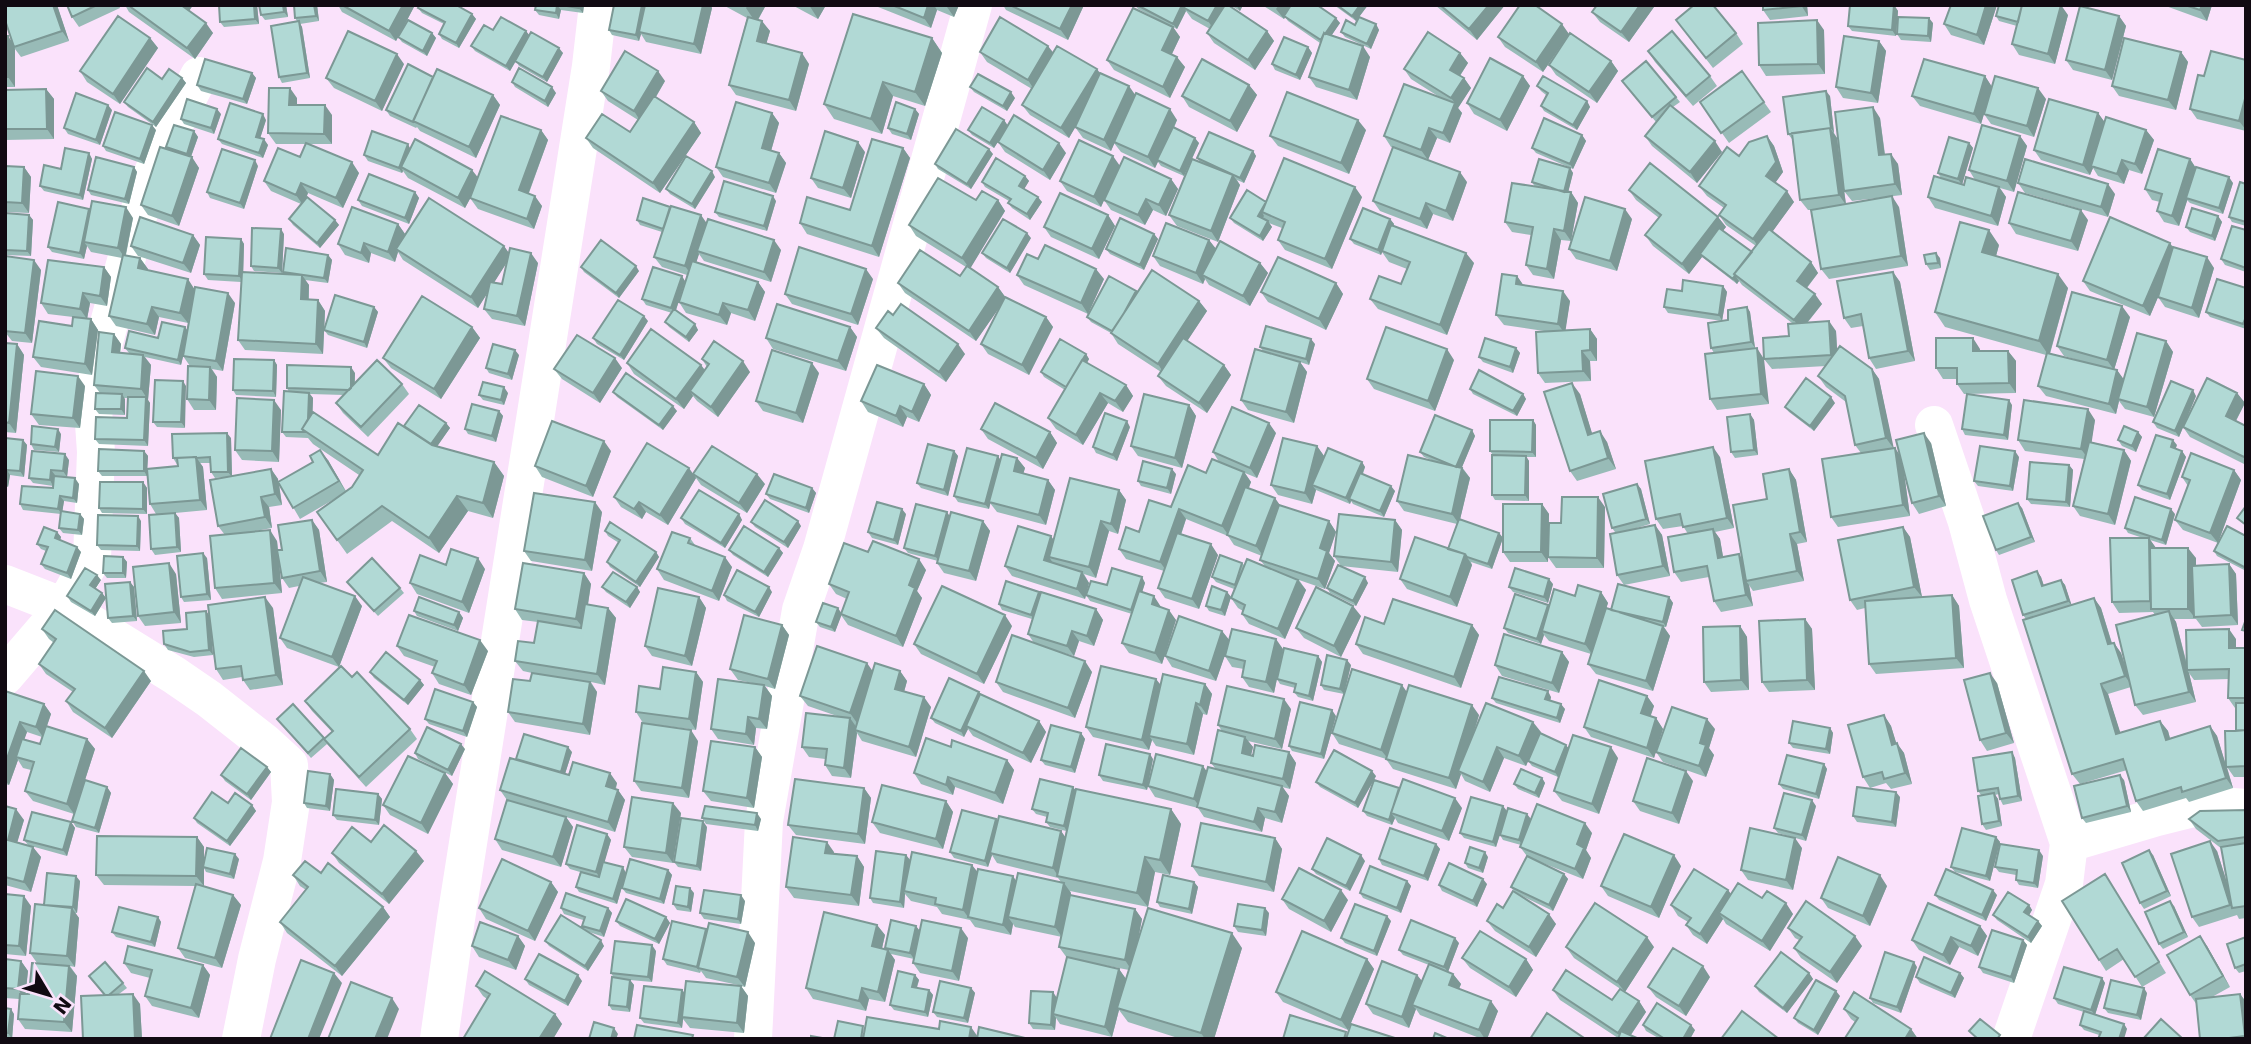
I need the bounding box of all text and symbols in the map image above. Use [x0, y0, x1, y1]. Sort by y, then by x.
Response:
north arrow [14, 960, 84, 1030]
text: N [49, 992, 76, 1019]

